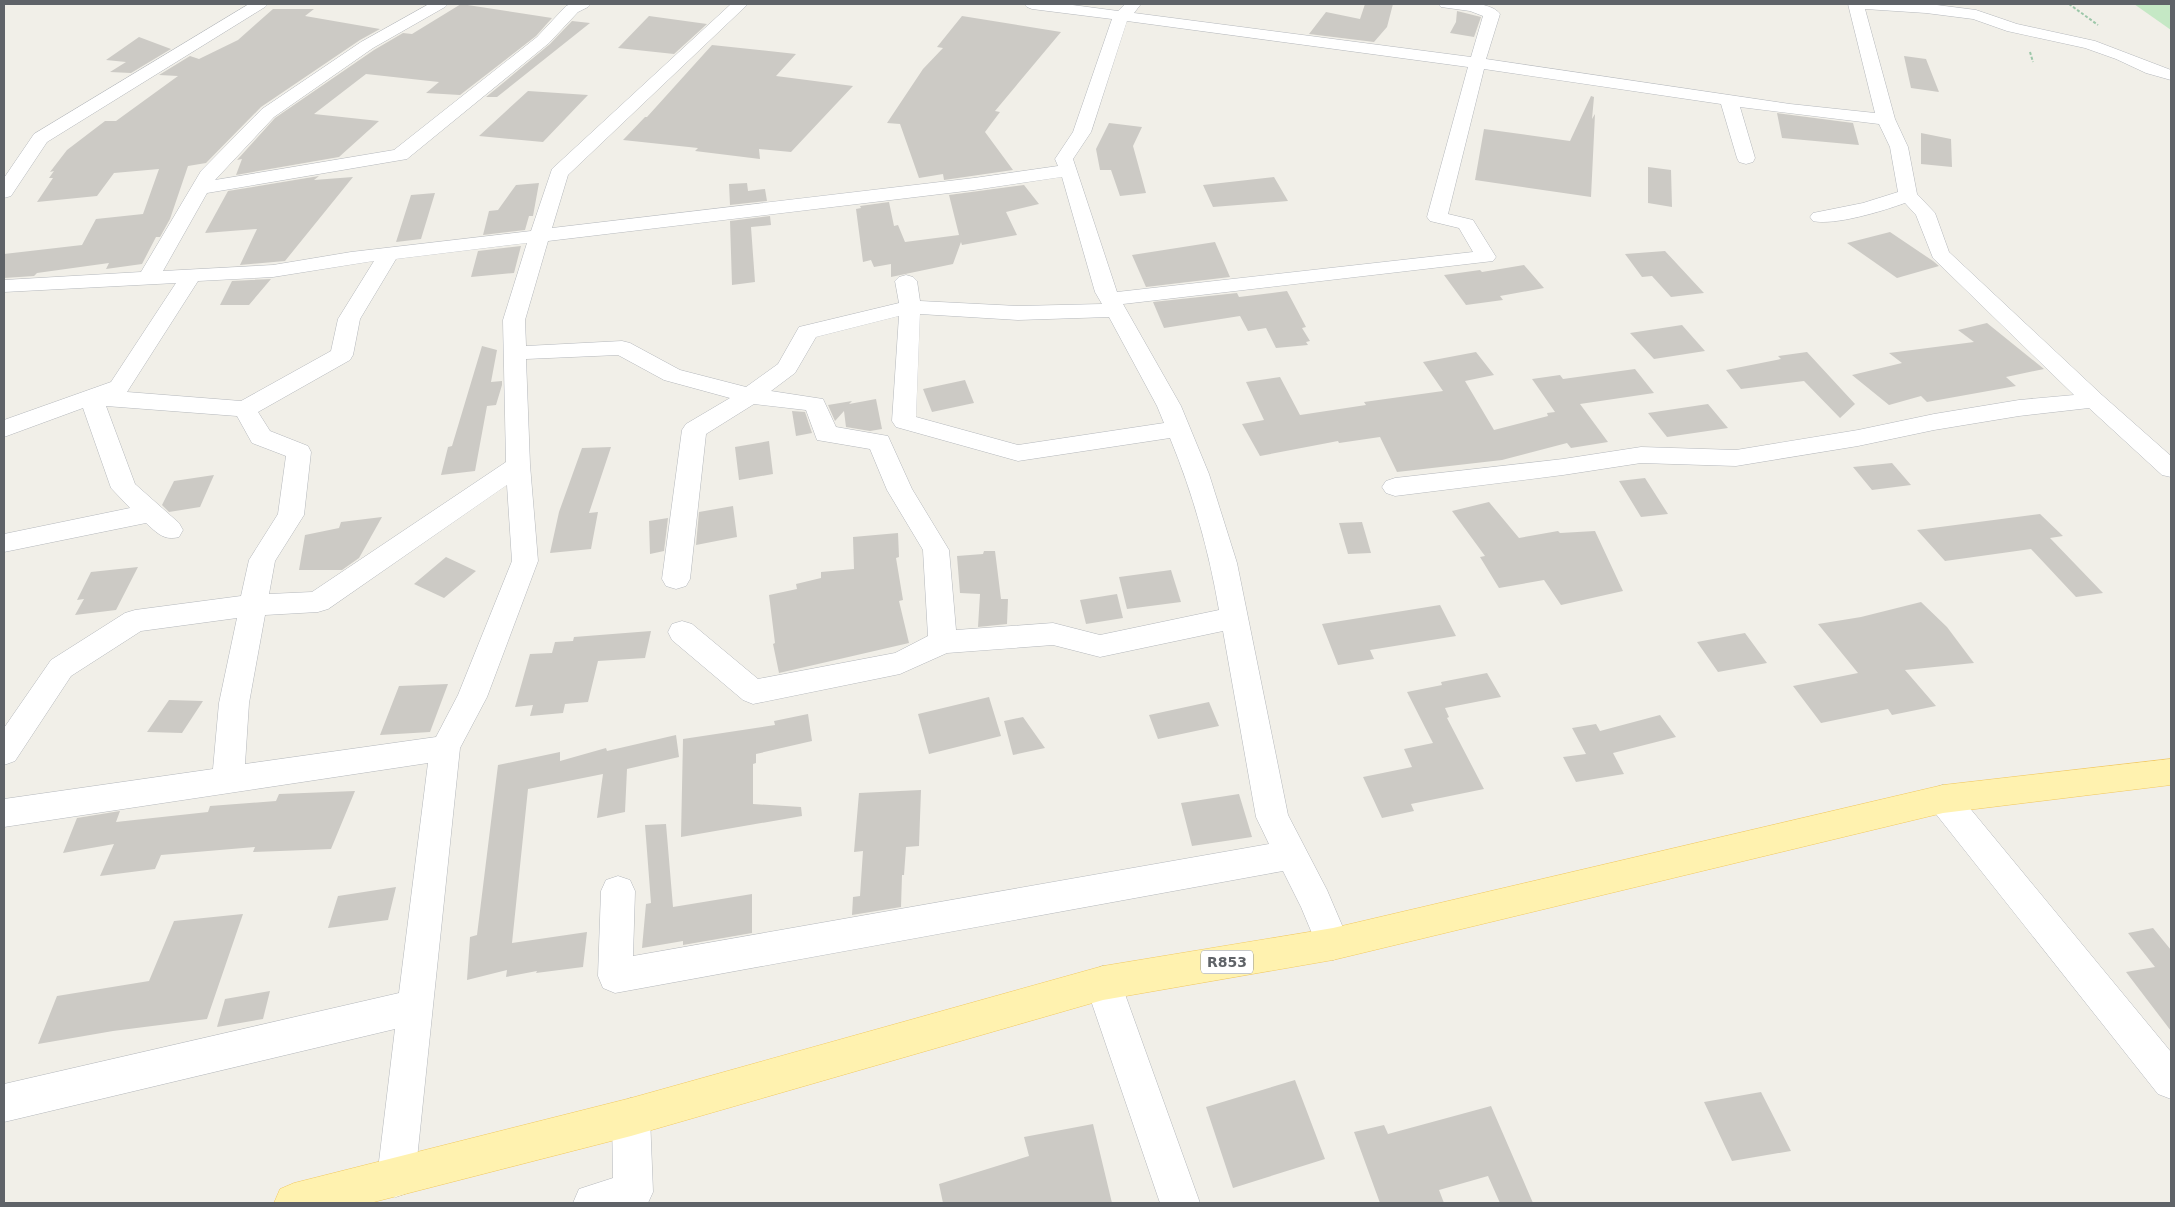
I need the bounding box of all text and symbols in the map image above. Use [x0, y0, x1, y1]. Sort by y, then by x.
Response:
road number: R853 [1201, 950, 1253, 974]

